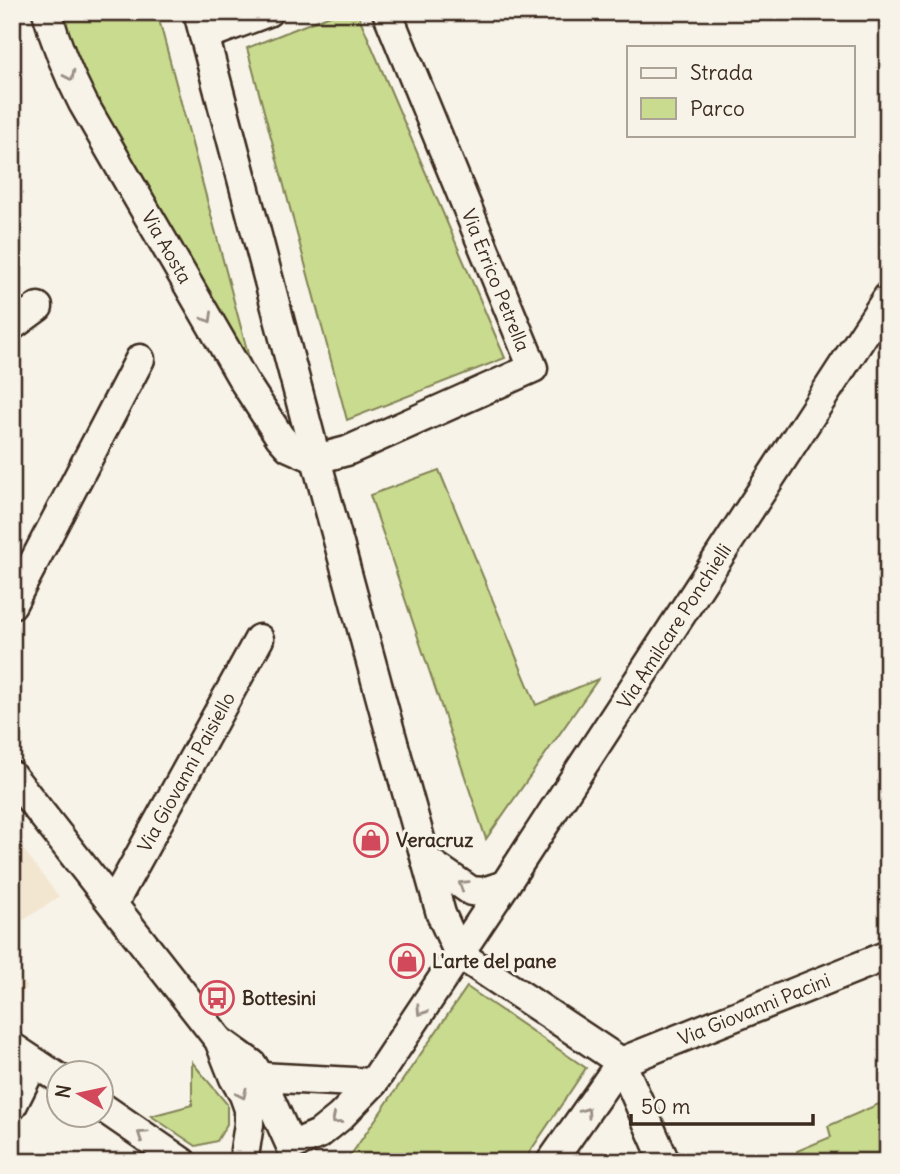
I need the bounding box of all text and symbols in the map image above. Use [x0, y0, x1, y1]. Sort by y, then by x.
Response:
legend [627, 46, 855, 136]
text: Strada [690, 59, 753, 86]
one-way arrow [61, 69, 75, 82]
text: Parco [690, 95, 745, 122]
street label: Via Errico Petrella [457, 205, 535, 355]
street label: Via Aosta [137, 206, 198, 288]
one-way arrow [200, 311, 213, 324]
street label: Via Amilcare Ponchielli [612, 539, 736, 713]
street label: Via Giovanni Paisiello [132, 688, 240, 856]
shop icon: Veracruz [352, 821, 390, 859]
place label: Veracruz [396, 828, 473, 852]
one-way arrow [458, 881, 471, 894]
shop icon: L'arte del pane [388, 942, 426, 980]
place label: L'arte del pane [432, 949, 557, 973]
street label: Via Giovanni Pacini [674, 968, 834, 1050]
bus stop icon: Bottesini [198, 979, 236, 1017]
place label: Bottesini [242, 986, 316, 1010]
one-way arrow [416, 1003, 429, 1016]
north arrow [46, 1058, 116, 1128]
text: N [50, 1083, 76, 1100]
scale bar [631, 1083, 813, 1127]
one-way arrow [234, 1087, 248, 1099]
text: 50 m [641, 1093, 690, 1120]
one-way arrow [578, 1107, 590, 1120]
one-way arrow [331, 1112, 344, 1124]
one-way arrow [137, 1130, 150, 1143]

